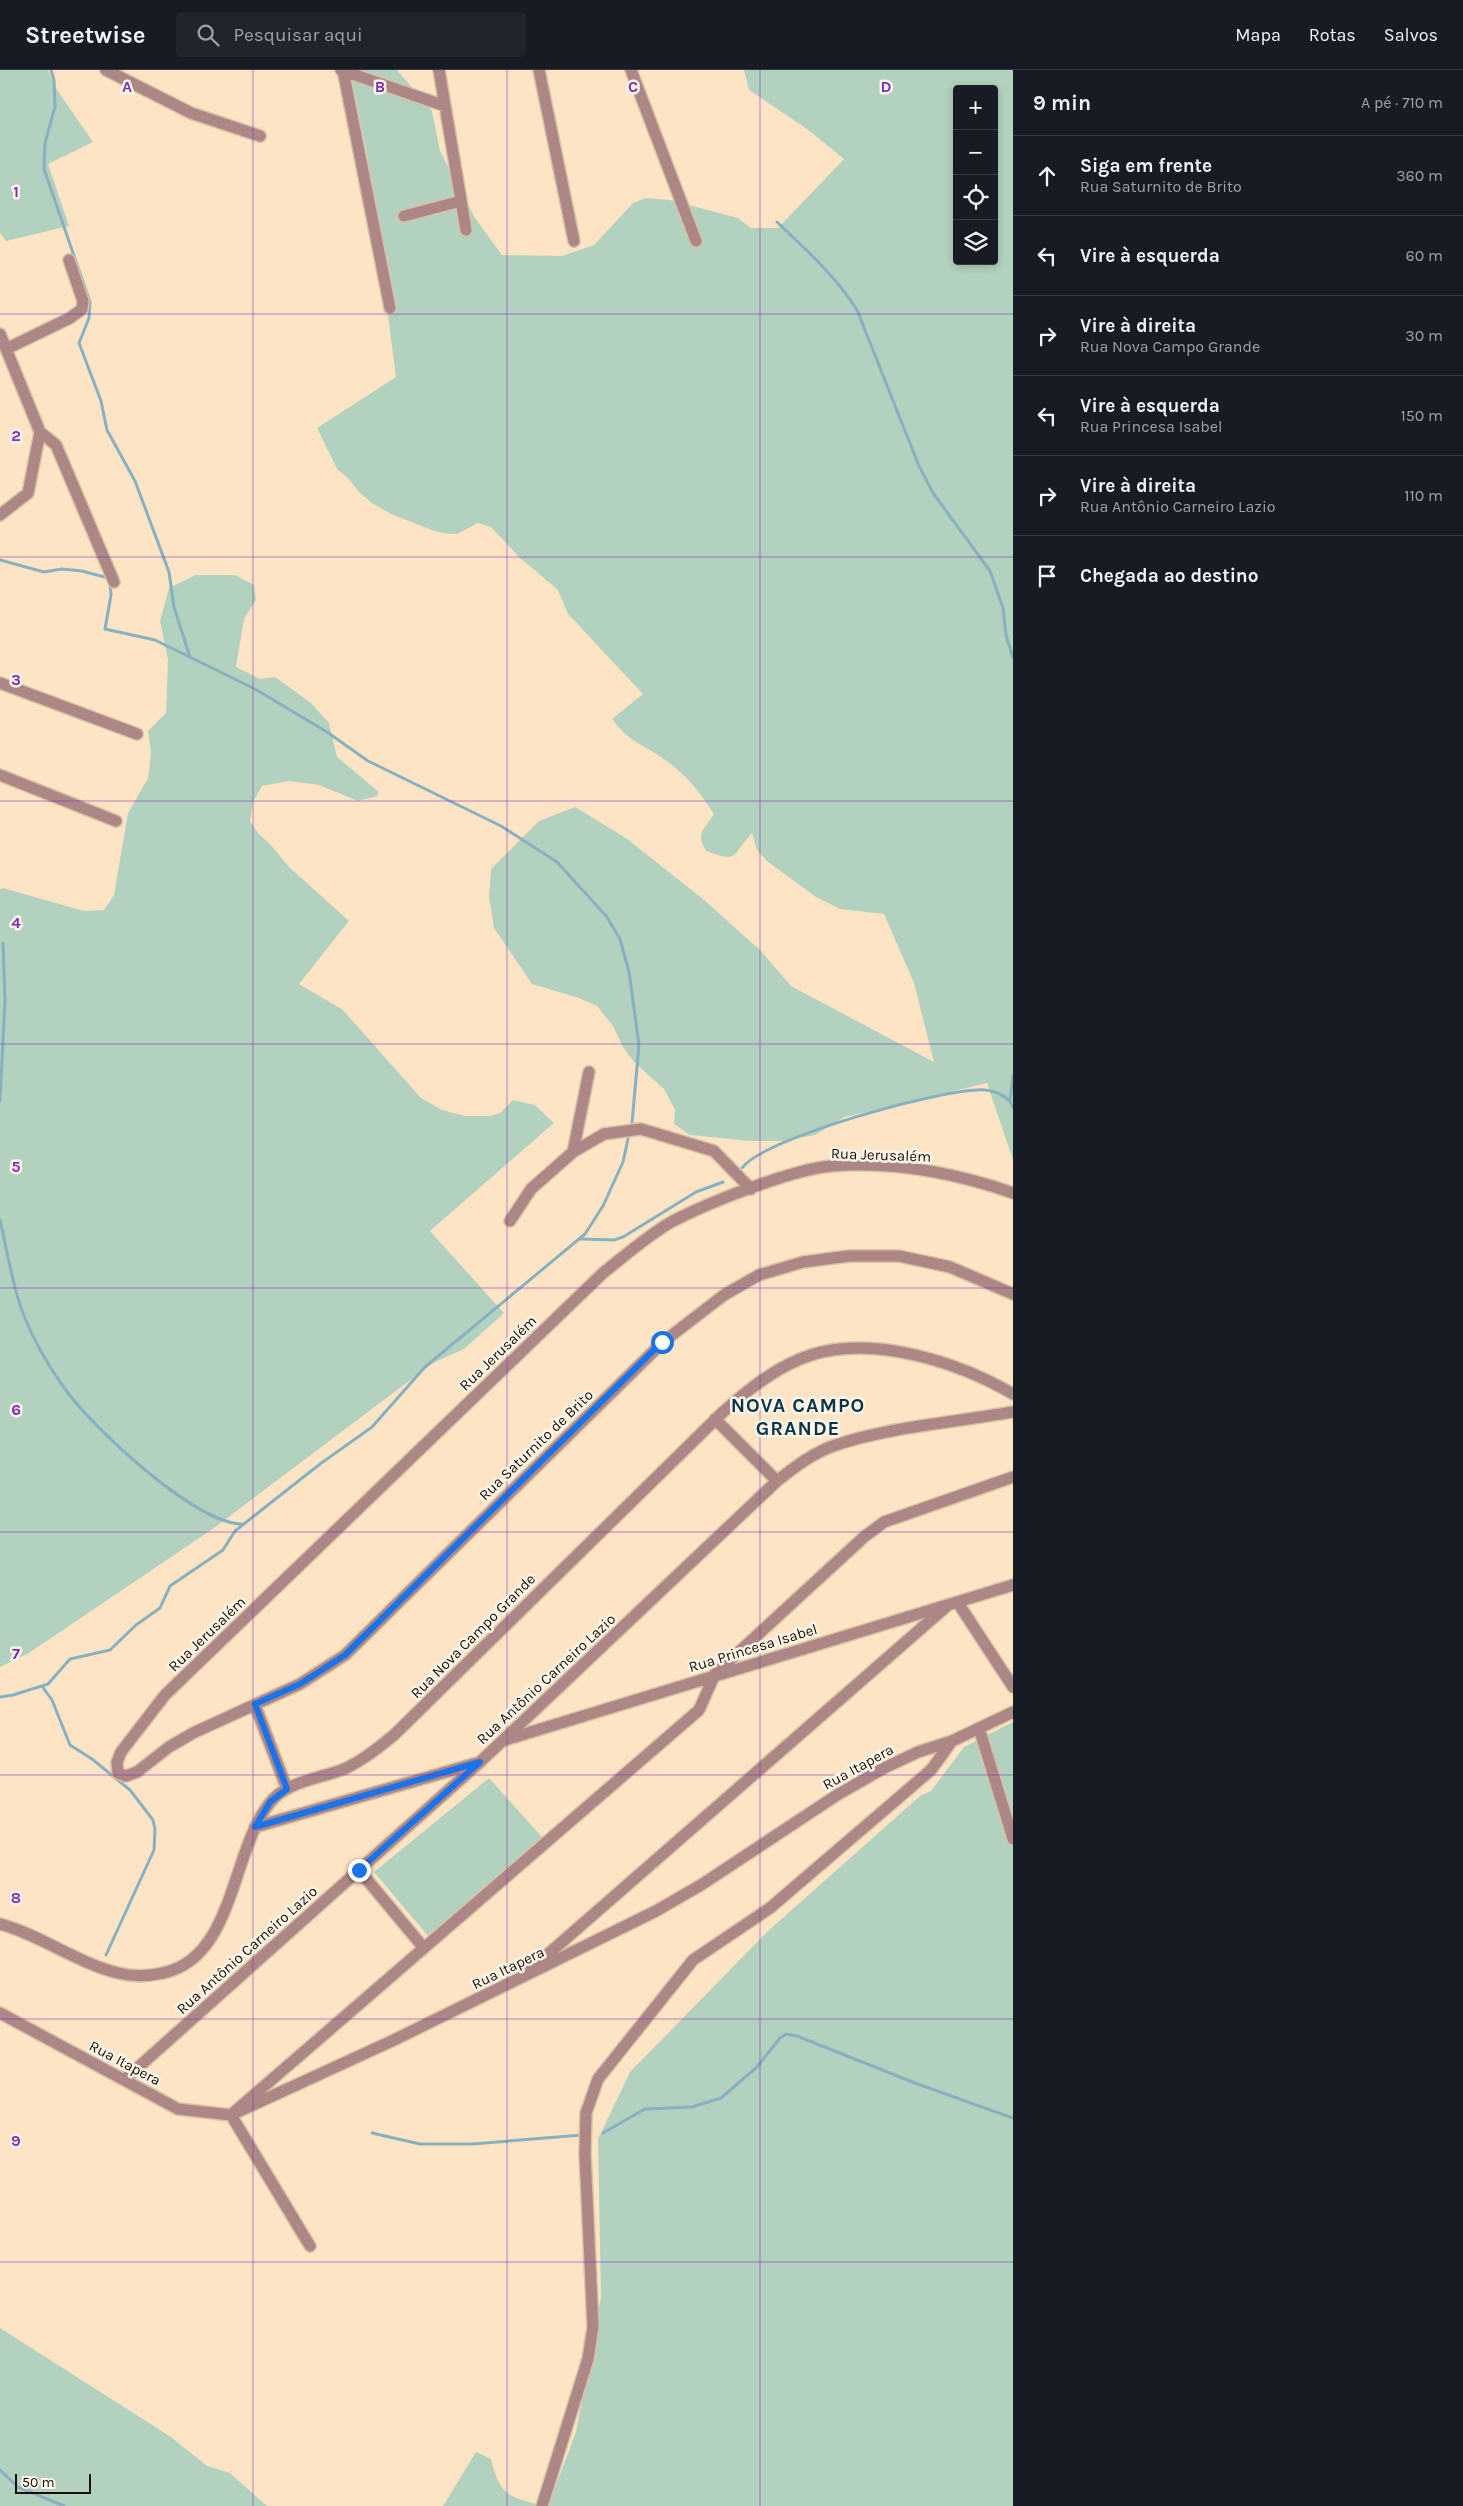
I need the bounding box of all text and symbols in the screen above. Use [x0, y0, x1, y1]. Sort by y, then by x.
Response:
search box [176, 12, 526, 57]
text: Streetwise [25, 21, 146, 49]
icon: search [194, 21, 222, 49]
text: Pesquisar aqui [234, 24, 363, 46]
text: Mapa [1235, 24, 1281, 46]
text: Rotas [1309, 24, 1356, 46]
text: Salvos [1384, 24, 1438, 46]
text: A [122, 77, 132, 96]
text: B [375, 77, 385, 96]
text: C [628, 77, 638, 96]
text: D [881, 77, 892, 96]
map controls [953, 85, 998, 265]
button: + [953, 85, 998, 130]
text: 9 min [1033, 91, 1091, 115]
text: A pé · 710 m [1361, 93, 1443, 112]
button: − [953, 130, 998, 175]
text: Siga em frente [1080, 155, 1212, 177]
icon: ahead [1033, 162, 1061, 190]
text: 360 m [1396, 166, 1443, 185]
button: locate [953, 175, 998, 220]
text: Rua Saturnito de Brito [1080, 177, 1242, 196]
text: 1 [13, 182, 19, 201]
button: layers [953, 220, 998, 265]
icon: left [1033, 242, 1061, 270]
text: Vire à esquerda [1080, 245, 1220, 267]
text: 60 m [1406, 246, 1443, 265]
text: Vire à direita [1080, 315, 1196, 337]
icon: right [1033, 322, 1061, 350]
text: 30 m [1405, 326, 1443, 345]
text: Rua Nova Campo Grande [1080, 337, 1260, 356]
text: Vire à esquerda [1080, 395, 1220, 417]
icon: left [1033, 402, 1061, 430]
text: 150 m [1400, 406, 1443, 425]
text: Rua Princesa Isabel [1080, 417, 1223, 436]
text: 2 [11, 426, 21, 445]
text: Vire à direita [1080, 475, 1196, 497]
icon: right [1033, 482, 1061, 510]
text: 110 m [1404, 486, 1443, 505]
text: Rua Antônio Carneiro Lazio [1080, 497, 1275, 516]
icon: arrive [1033, 562, 1061, 590]
text: Chegada ao destino [1080, 565, 1258, 587]
text: 3 [11, 670, 21, 689]
text: 4 [11, 913, 21, 932]
street label: Rua Jerusalém [830, 1144, 932, 1166]
text: 5 [11, 1157, 21, 1176]
street label: Rua Jerusalém [456, 1312, 540, 1394]
route start [651, 1331, 674, 1354]
street label: Rua Saturnito de Brito [475, 1386, 597, 1504]
district label: NOVA CAMPO GRANDE [731, 1394, 865, 1440]
text: 6 [11, 1400, 21, 1419]
street label: Rua Nova Campo Grande [407, 1570, 539, 1702]
street label: Rua Jerusalém [165, 1593, 249, 1675]
street label: Rua Antônio Carneiro Lazio [473, 1610, 619, 1748]
street label: Rua Princesa Isabel [686, 1620, 820, 1676]
text: 7 [12, 1644, 20, 1663]
street label: Rua Itapera [819, 1740, 897, 1794]
route end [348, 1859, 371, 1882]
street label: Rua Antônio Carneiro Lazio [173, 1882, 321, 2018]
text: 8 [11, 1888, 21, 1907]
street label: Rua Itapera [469, 1943, 547, 1993]
street label: Rua Itapera [86, 2037, 164, 2089]
text: 9 [11, 2131, 21, 2150]
scale bar [15, 2471, 91, 2494]
text: 50 m [22, 2474, 55, 2491]

